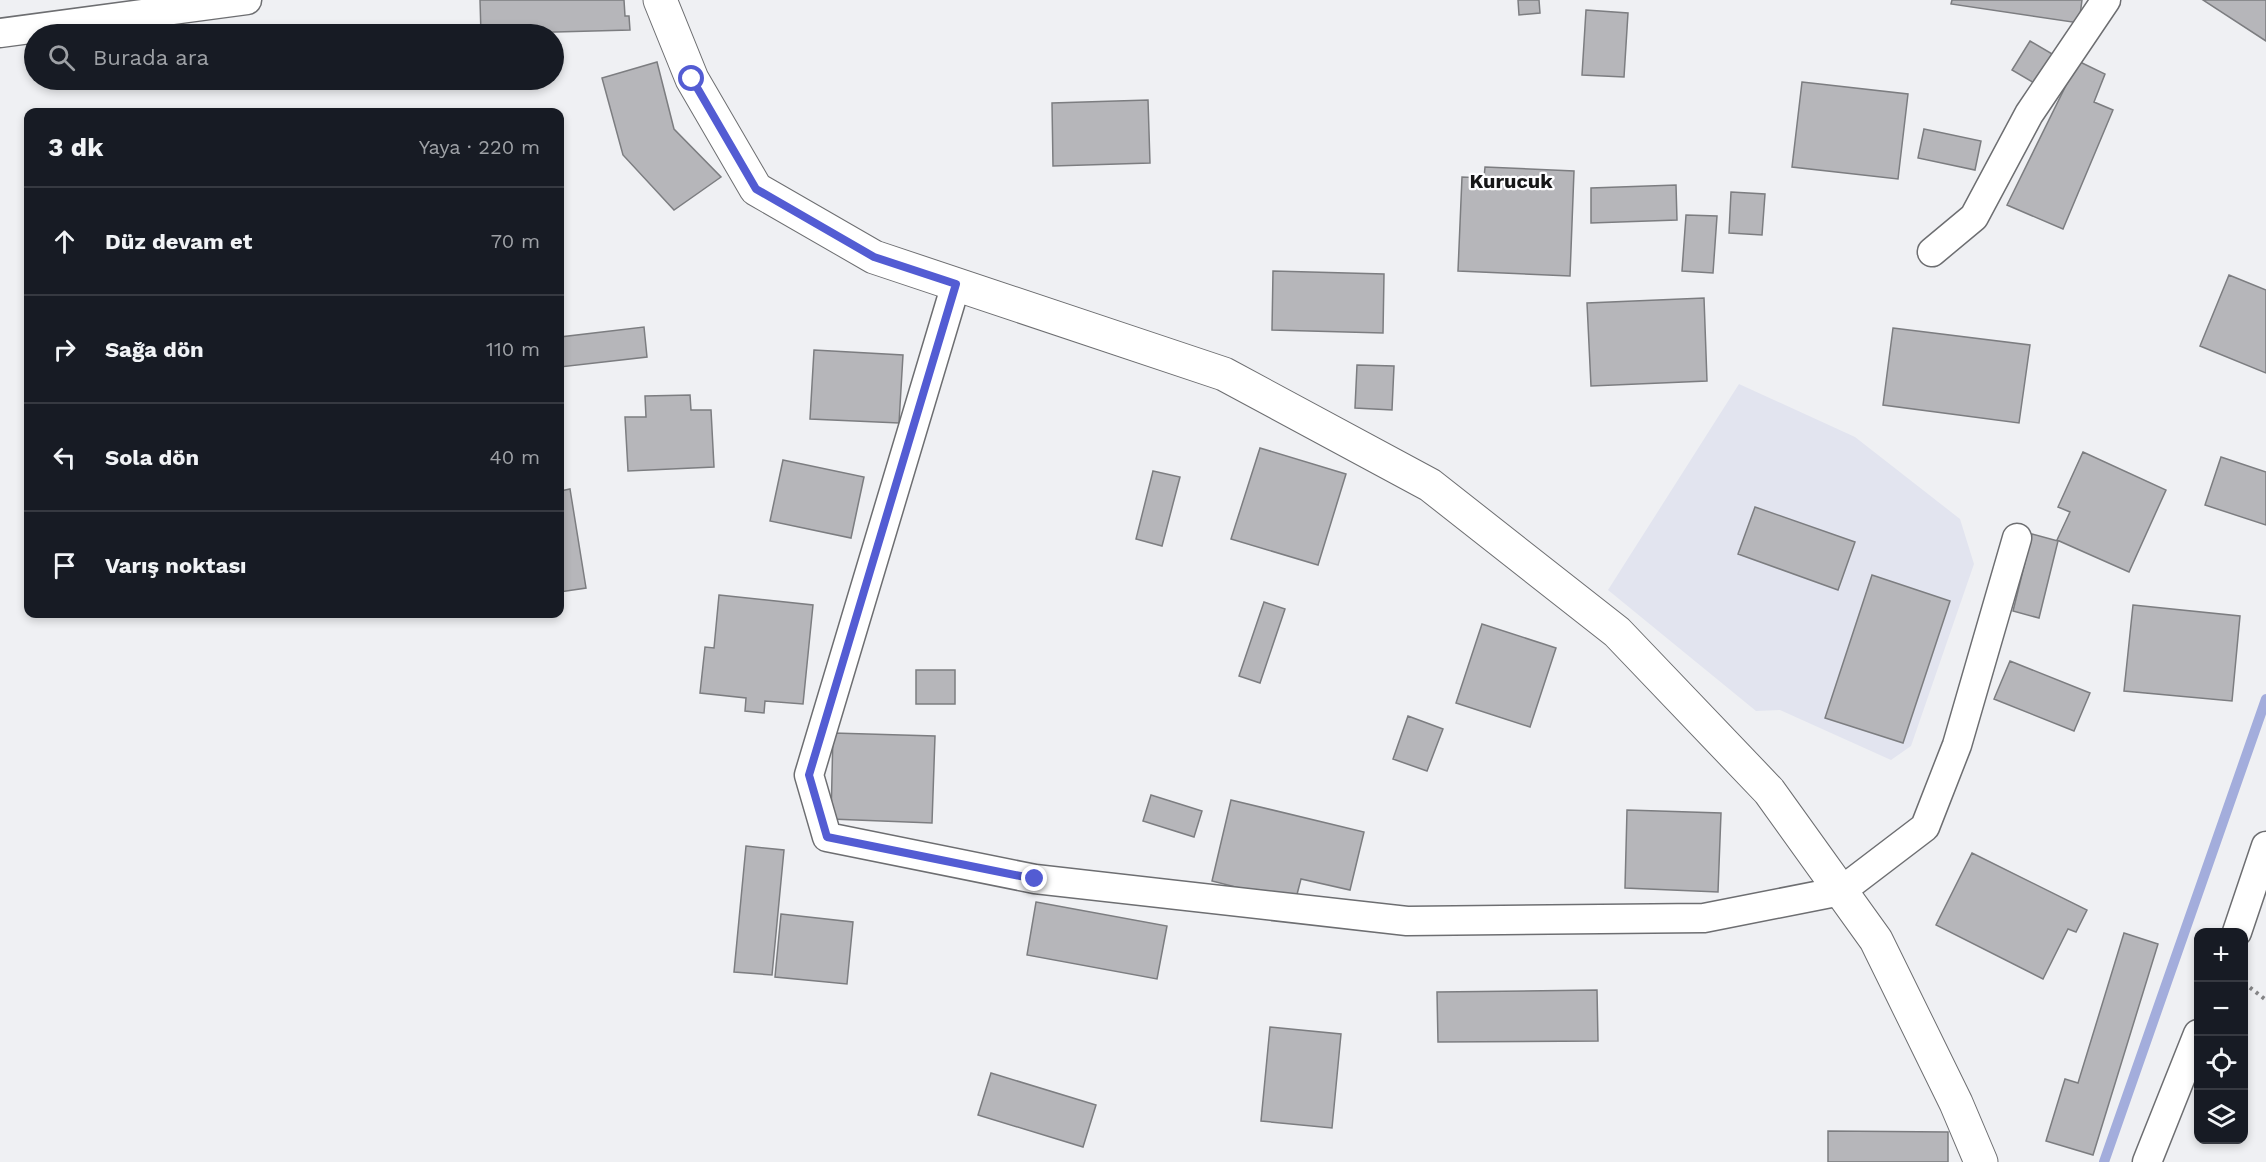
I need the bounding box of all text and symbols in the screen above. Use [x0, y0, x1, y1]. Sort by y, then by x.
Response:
search box [24, 24, 564, 90]
icon: search [45, 41, 78, 74]
text: Burada ara [93, 45, 209, 70]
route start [678, 65, 704, 91]
text: 3 dk [48, 132, 103, 162]
text: Yaya · 220 m [419, 135, 540, 159]
district label: Kurucuk [1469, 169, 1553, 193]
icon: ahead [48, 225, 81, 258]
text: Düz devam et [105, 229, 252, 254]
text: 70 m [491, 229, 540, 253]
icon: right [48, 333, 81, 366]
text: Sağa dön [105, 337, 204, 362]
text: 110 m [486, 337, 540, 361]
icon: left [48, 441, 81, 474]
text: Sola dön [105, 445, 199, 470]
text: 40 m [489, 445, 540, 469]
icon: arrive [48, 549, 81, 582]
text: Varış noktası [105, 553, 247, 578]
route end [1021, 865, 1047, 891]
map controls [2194, 928, 2248, 1144]
button: + [2194, 928, 2248, 982]
button: − [2194, 982, 2248, 1036]
button: locate [2194, 1036, 2248, 1090]
button: layers [2194, 1090, 2248, 1144]

